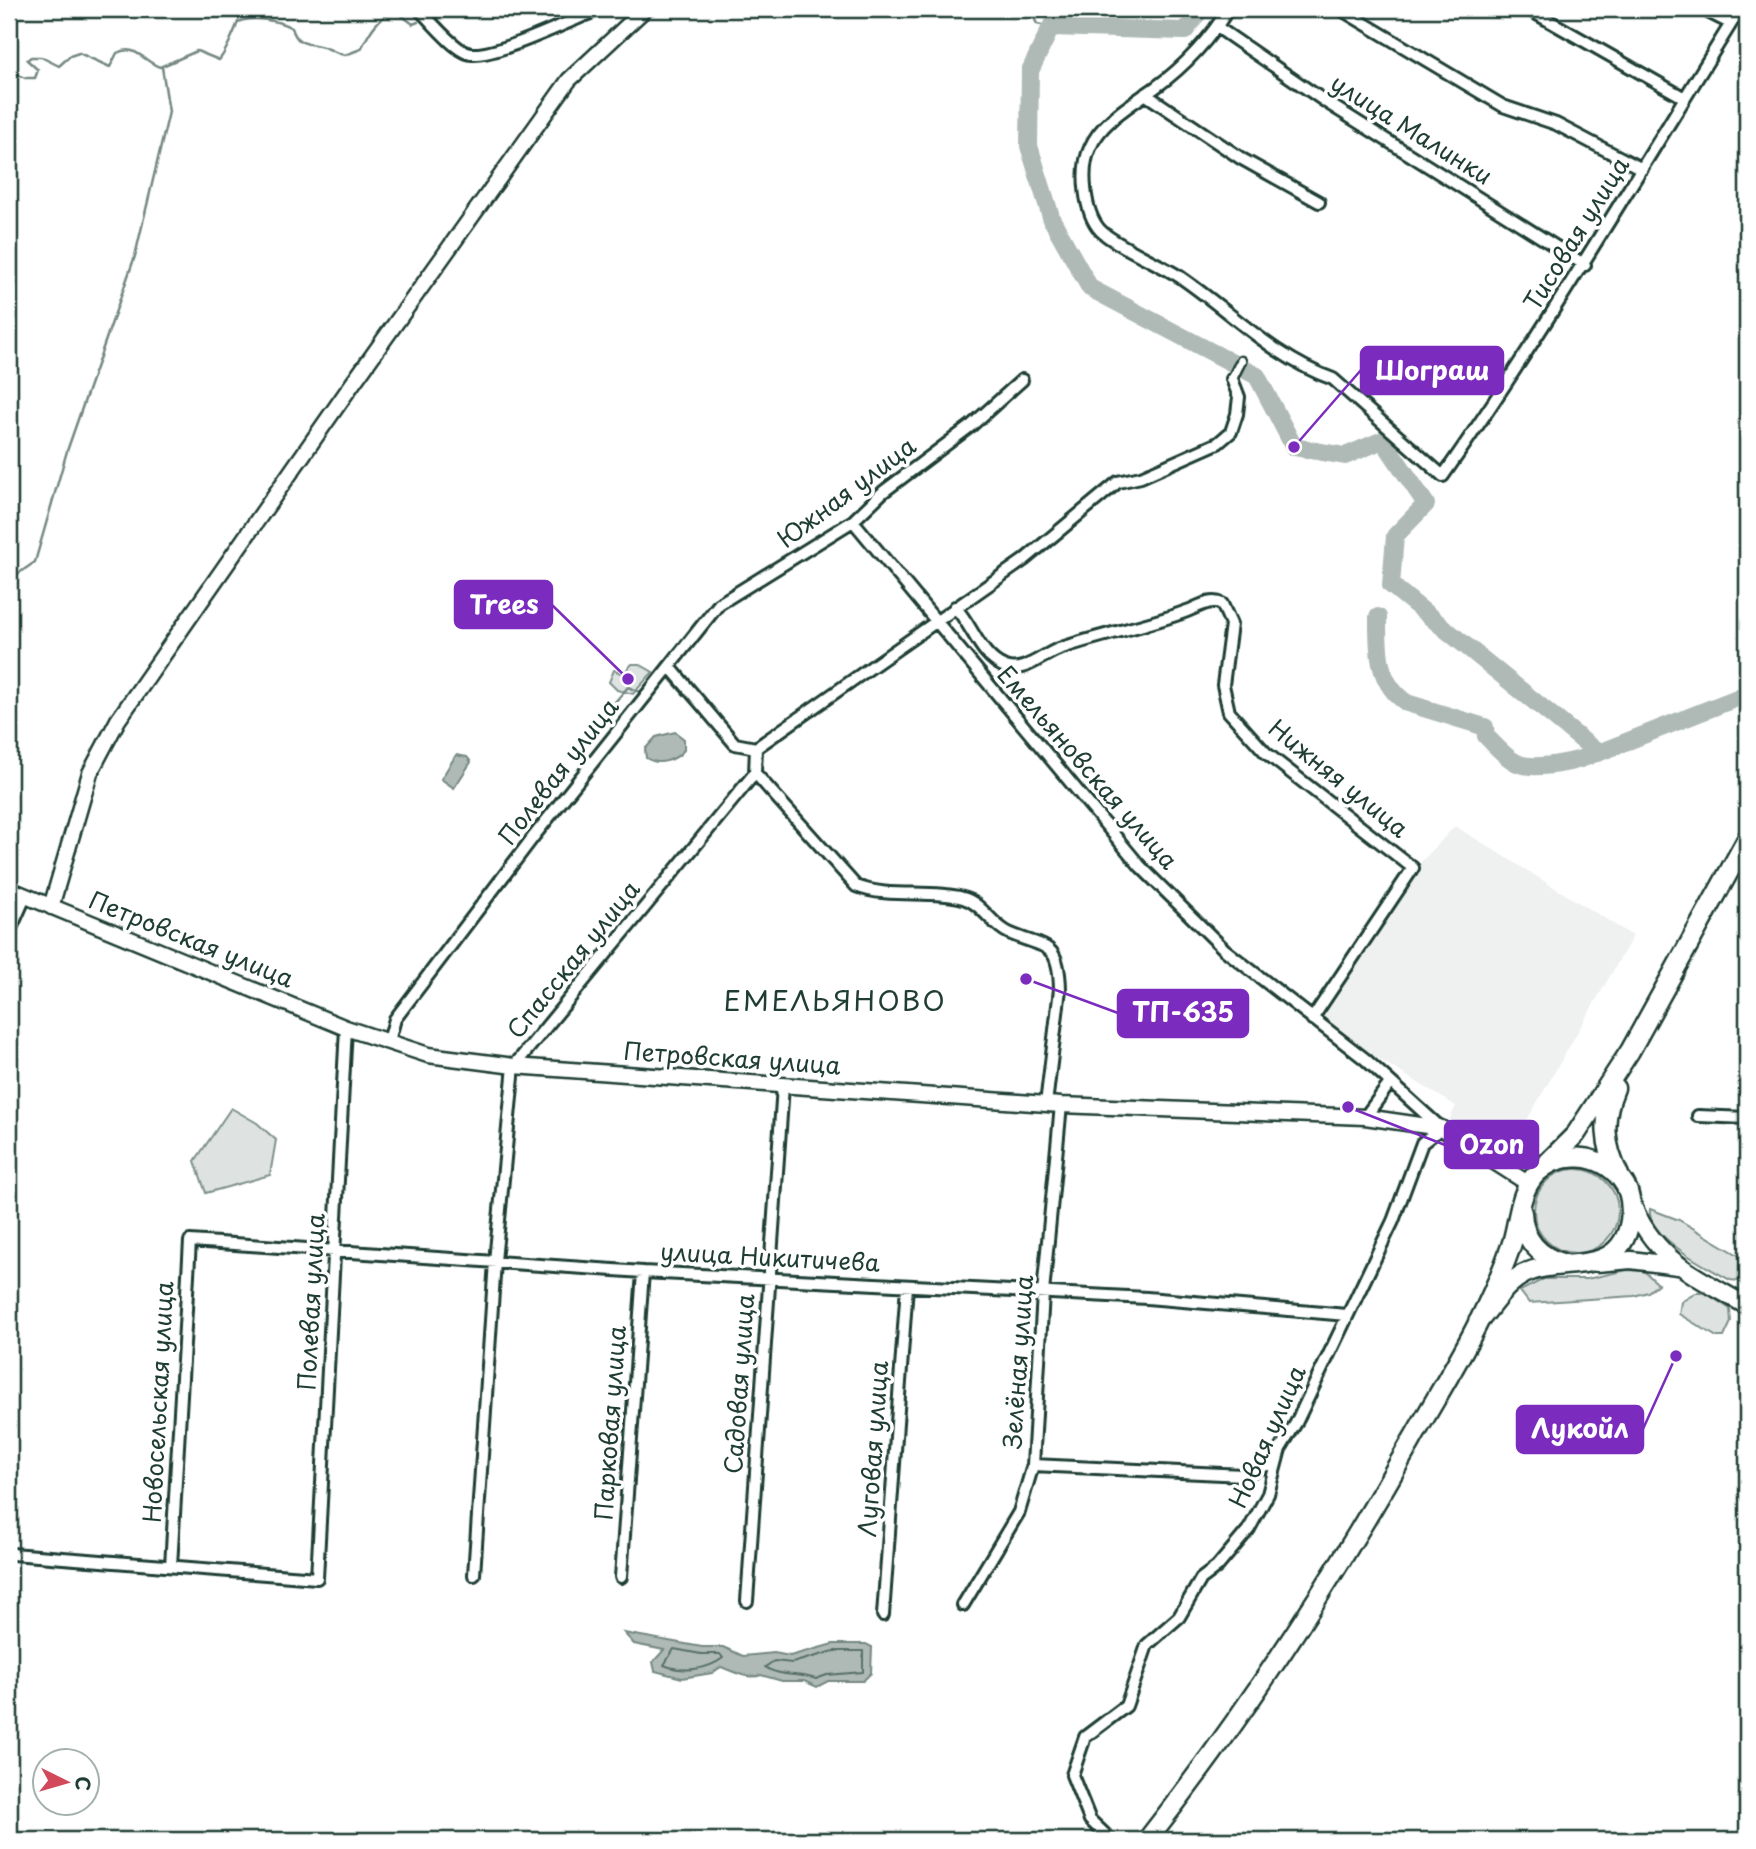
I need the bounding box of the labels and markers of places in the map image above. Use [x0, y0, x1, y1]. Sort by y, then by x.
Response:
callout: Шограш [1361, 347, 1503, 394]
callout: Trees [455, 581, 552, 628]
callout: ТП-635 [1118, 990, 1248, 1037]
callout: Ozon [1445, 1121, 1538, 1168]
callout: Лукойл [1517, 1406, 1643, 1453]

